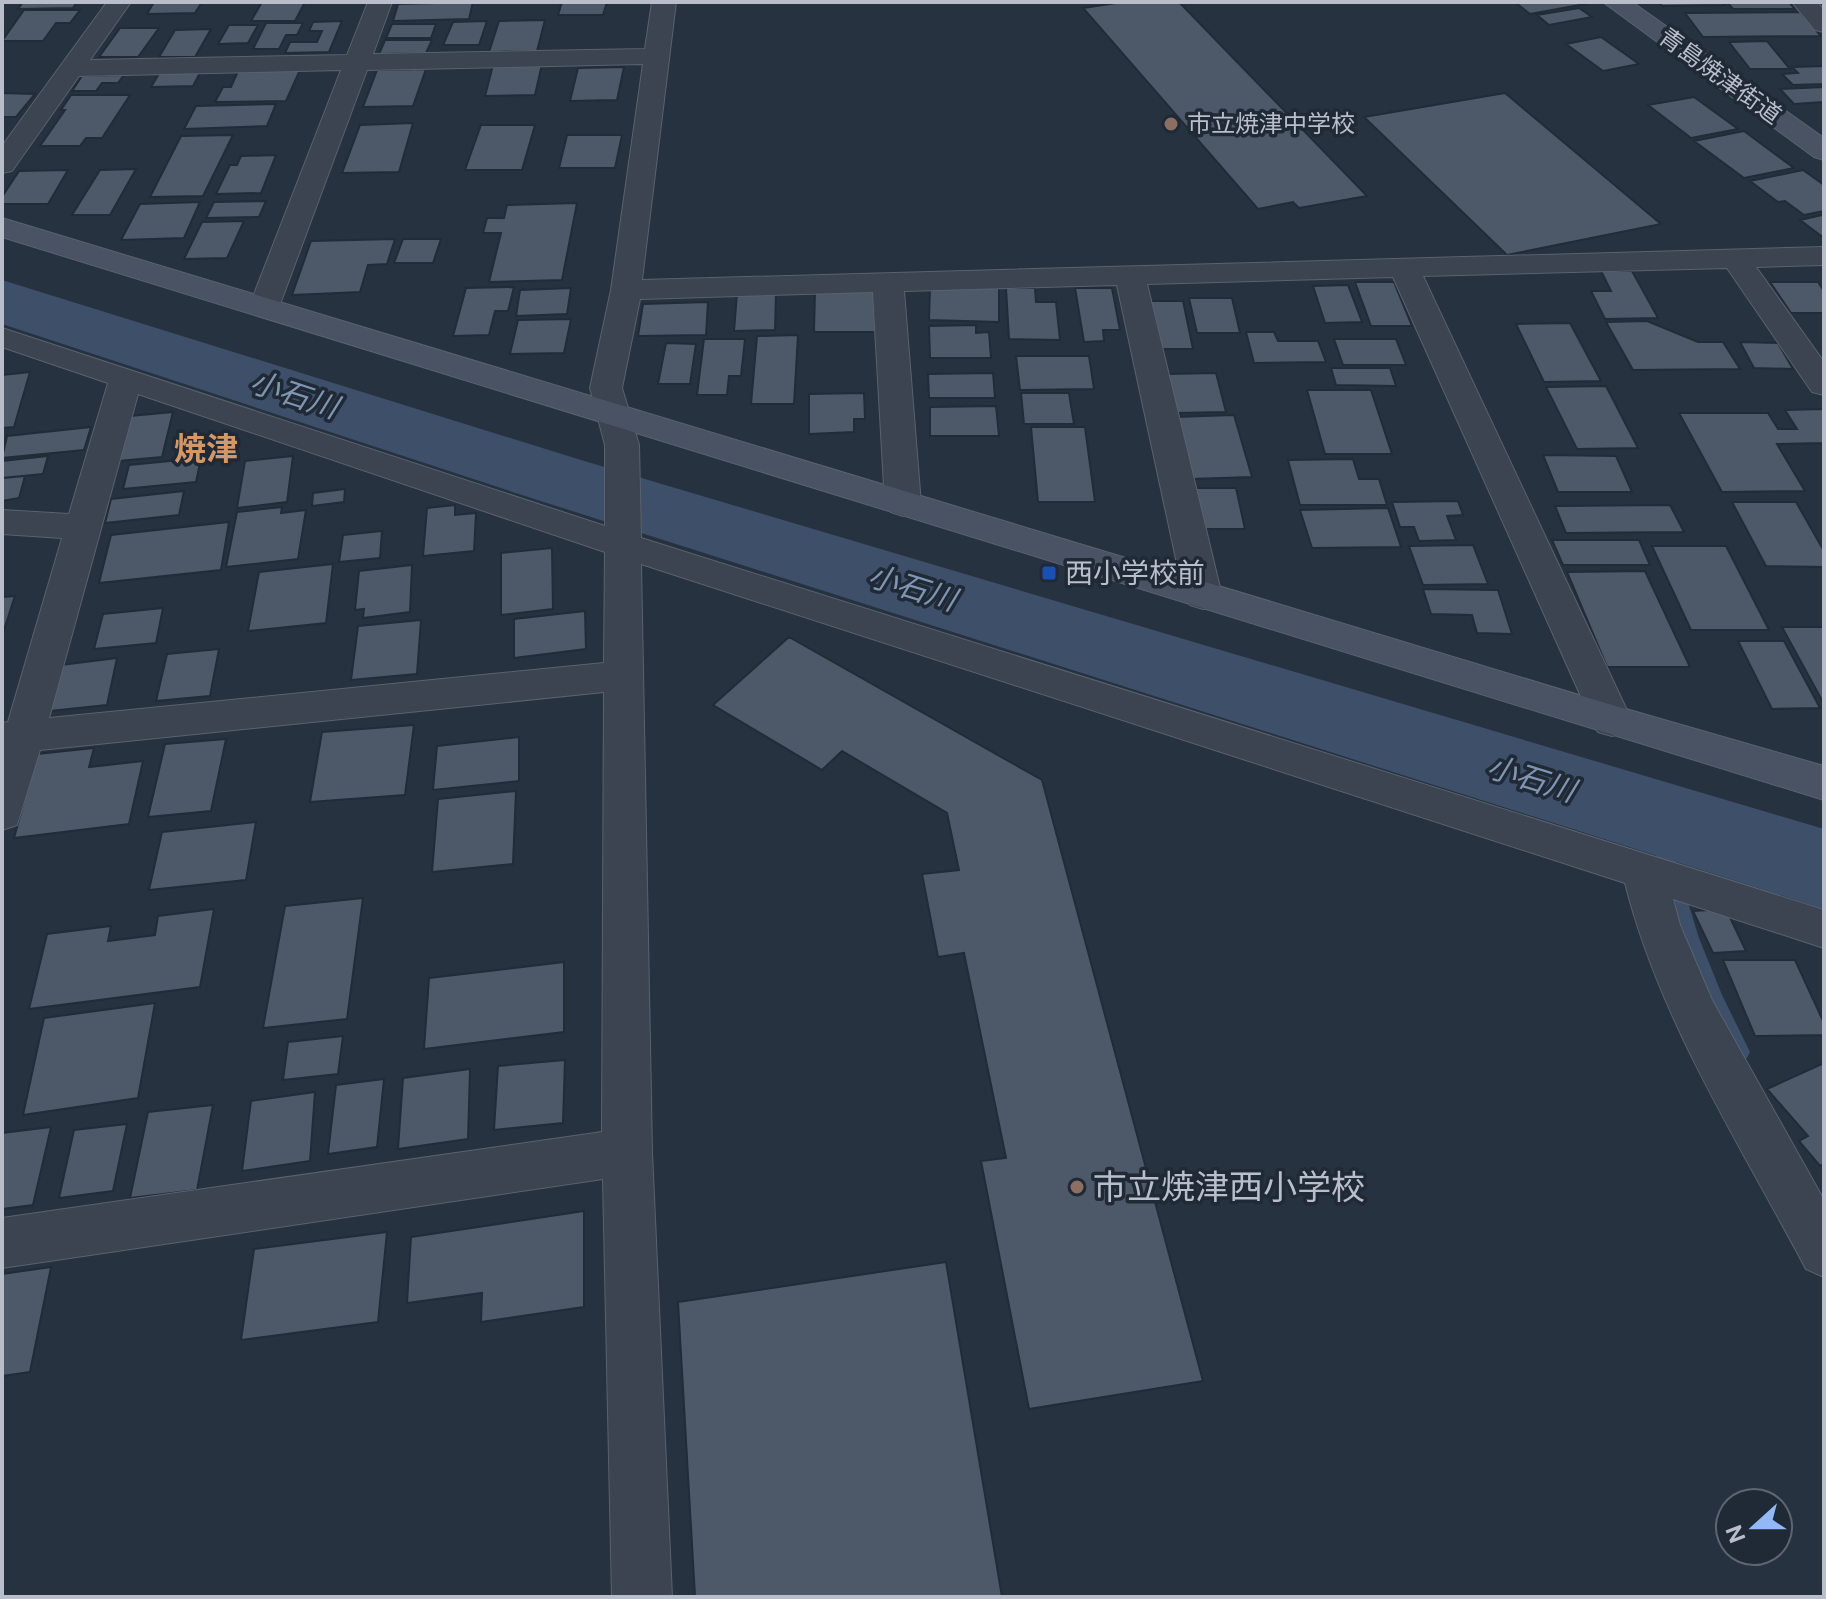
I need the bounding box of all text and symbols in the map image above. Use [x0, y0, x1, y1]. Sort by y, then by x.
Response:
street label: 青島焼津街道 [1654, 22, 1787, 129]
place label: 市立焼津中学校 [1187, 109, 1355, 137]
marker: 市立焼津中学校 [1162, 115, 1180, 133]
water label: 小石川 [246, 363, 346, 426]
district label: 焼津 [174, 430, 238, 467]
place label: 西小学校前 [1065, 556, 1205, 589]
water label: 小石川 [864, 557, 963, 618]
marker: 西小学校前 [1040, 564, 1058, 582]
water label: 小石川 [1483, 748, 1582, 809]
place label: 市立焼津西小学校 [1093, 1167, 1365, 1207]
marker: 市立焼津西小学校 [1068, 1178, 1086, 1196]
north arrow [1714, 1487, 1794, 1567]
text: N [1720, 1521, 1751, 1547]

